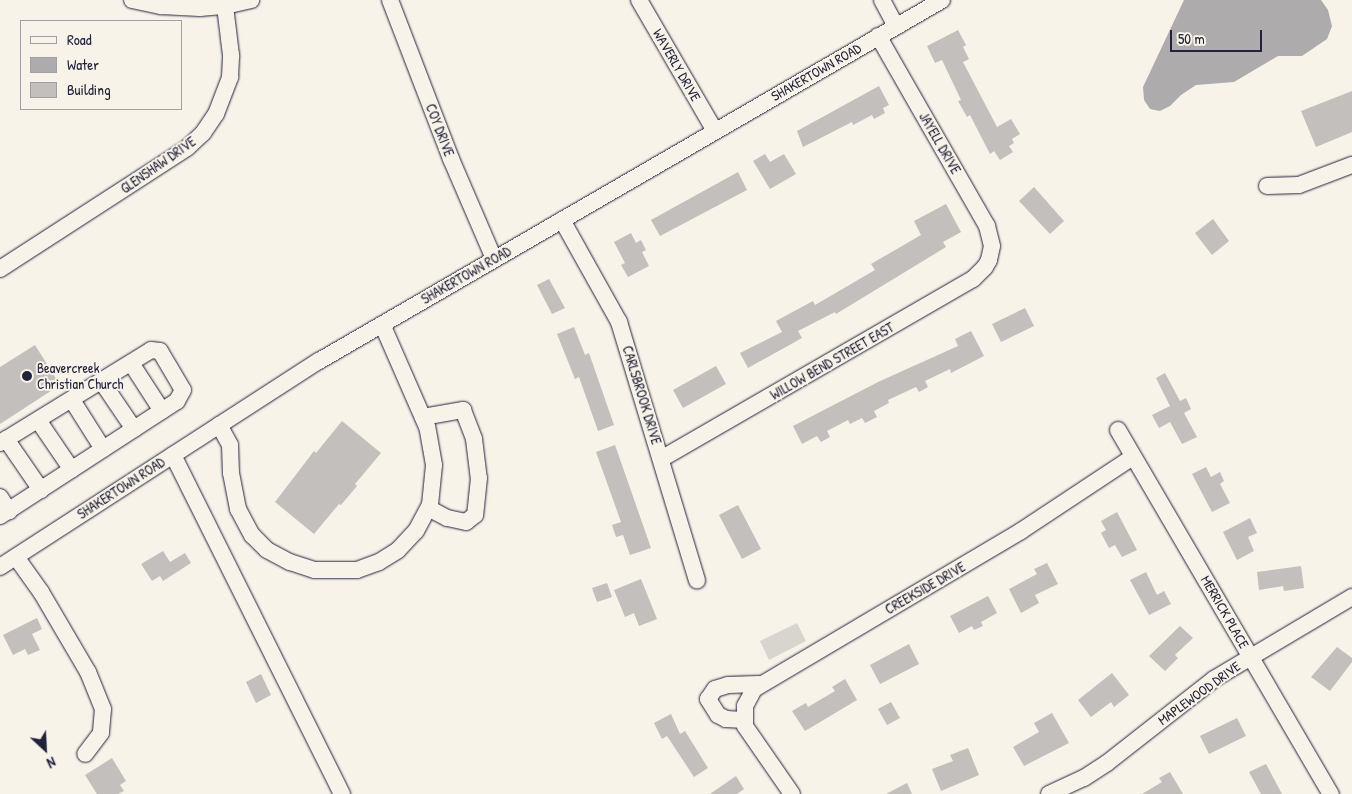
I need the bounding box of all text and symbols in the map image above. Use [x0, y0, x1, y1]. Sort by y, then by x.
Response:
legend [20, 20, 182, 110]
scale bar [1172, 20, 1264, 52]
street label: WAVERLY DRIVE [650, 26, 704, 104]
text: 50 m [1178, 28, 1205, 49]
text: Road [67, 29, 92, 50]
street label: SHAKERTOWN ROAD [768, 39, 864, 105]
text: Water [67, 54, 99, 75]
text: Building [67, 79, 111, 100]
street label: COY DRIVE [422, 101, 458, 159]
street label: JAYELL DRIVE [916, 109, 964, 177]
street label: GLENSHAW DRIVE [117, 133, 199, 197]
street label: SHAKERTOWN ROAD [418, 242, 514, 308]
street label: WILLOW BEND STREET EAST [767, 319, 897, 403]
street label: CARLSBROOK DRIVE [619, 344, 665, 446]
place label: Beavercreek Christian Church [37, 360, 123, 392]
marker: Beavercreek Christian Church [21, 370, 33, 382]
street label: SHAKERTOWN ROAD [74, 453, 168, 523]
street label: CREEKSIDE DRIVE [882, 558, 968, 618]
street label: MERRICK PLACE [1197, 573, 1253, 651]
street label: MAPLEWOOD DRIVE [1155, 657, 1243, 729]
north arrow [20, 724, 70, 774]
text: N [44, 753, 59, 773]

